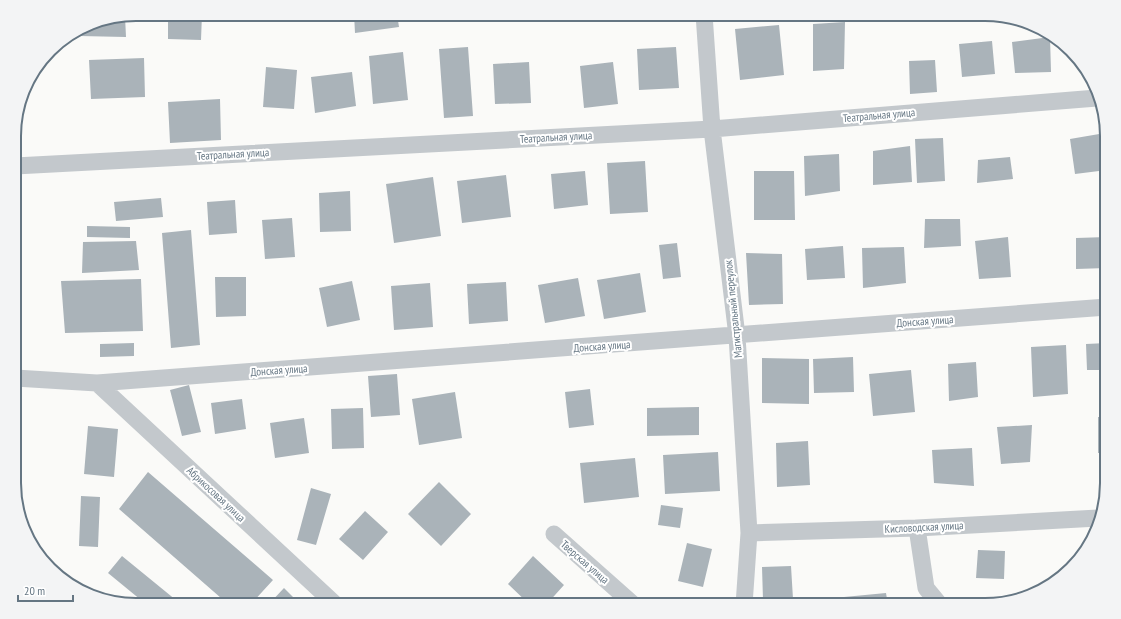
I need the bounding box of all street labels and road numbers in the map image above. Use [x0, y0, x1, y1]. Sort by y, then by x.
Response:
street label: Театральная улица [842, 105, 916, 125]
street label: Театральная улица [520, 128, 592, 146]
street label: Театральная улица [197, 145, 269, 163]
street label: Магистральный переулок [721, 259, 745, 359]
street label: Донская улица [896, 312, 954, 330]
street label: Донская улица [573, 337, 631, 355]
street label: Донская улица [250, 361, 308, 379]
street label: Абрикосовая улица [184, 463, 248, 525]
street label: Кисловодская улица [884, 518, 964, 536]
street label: Тверская улица [558, 537, 612, 587]

